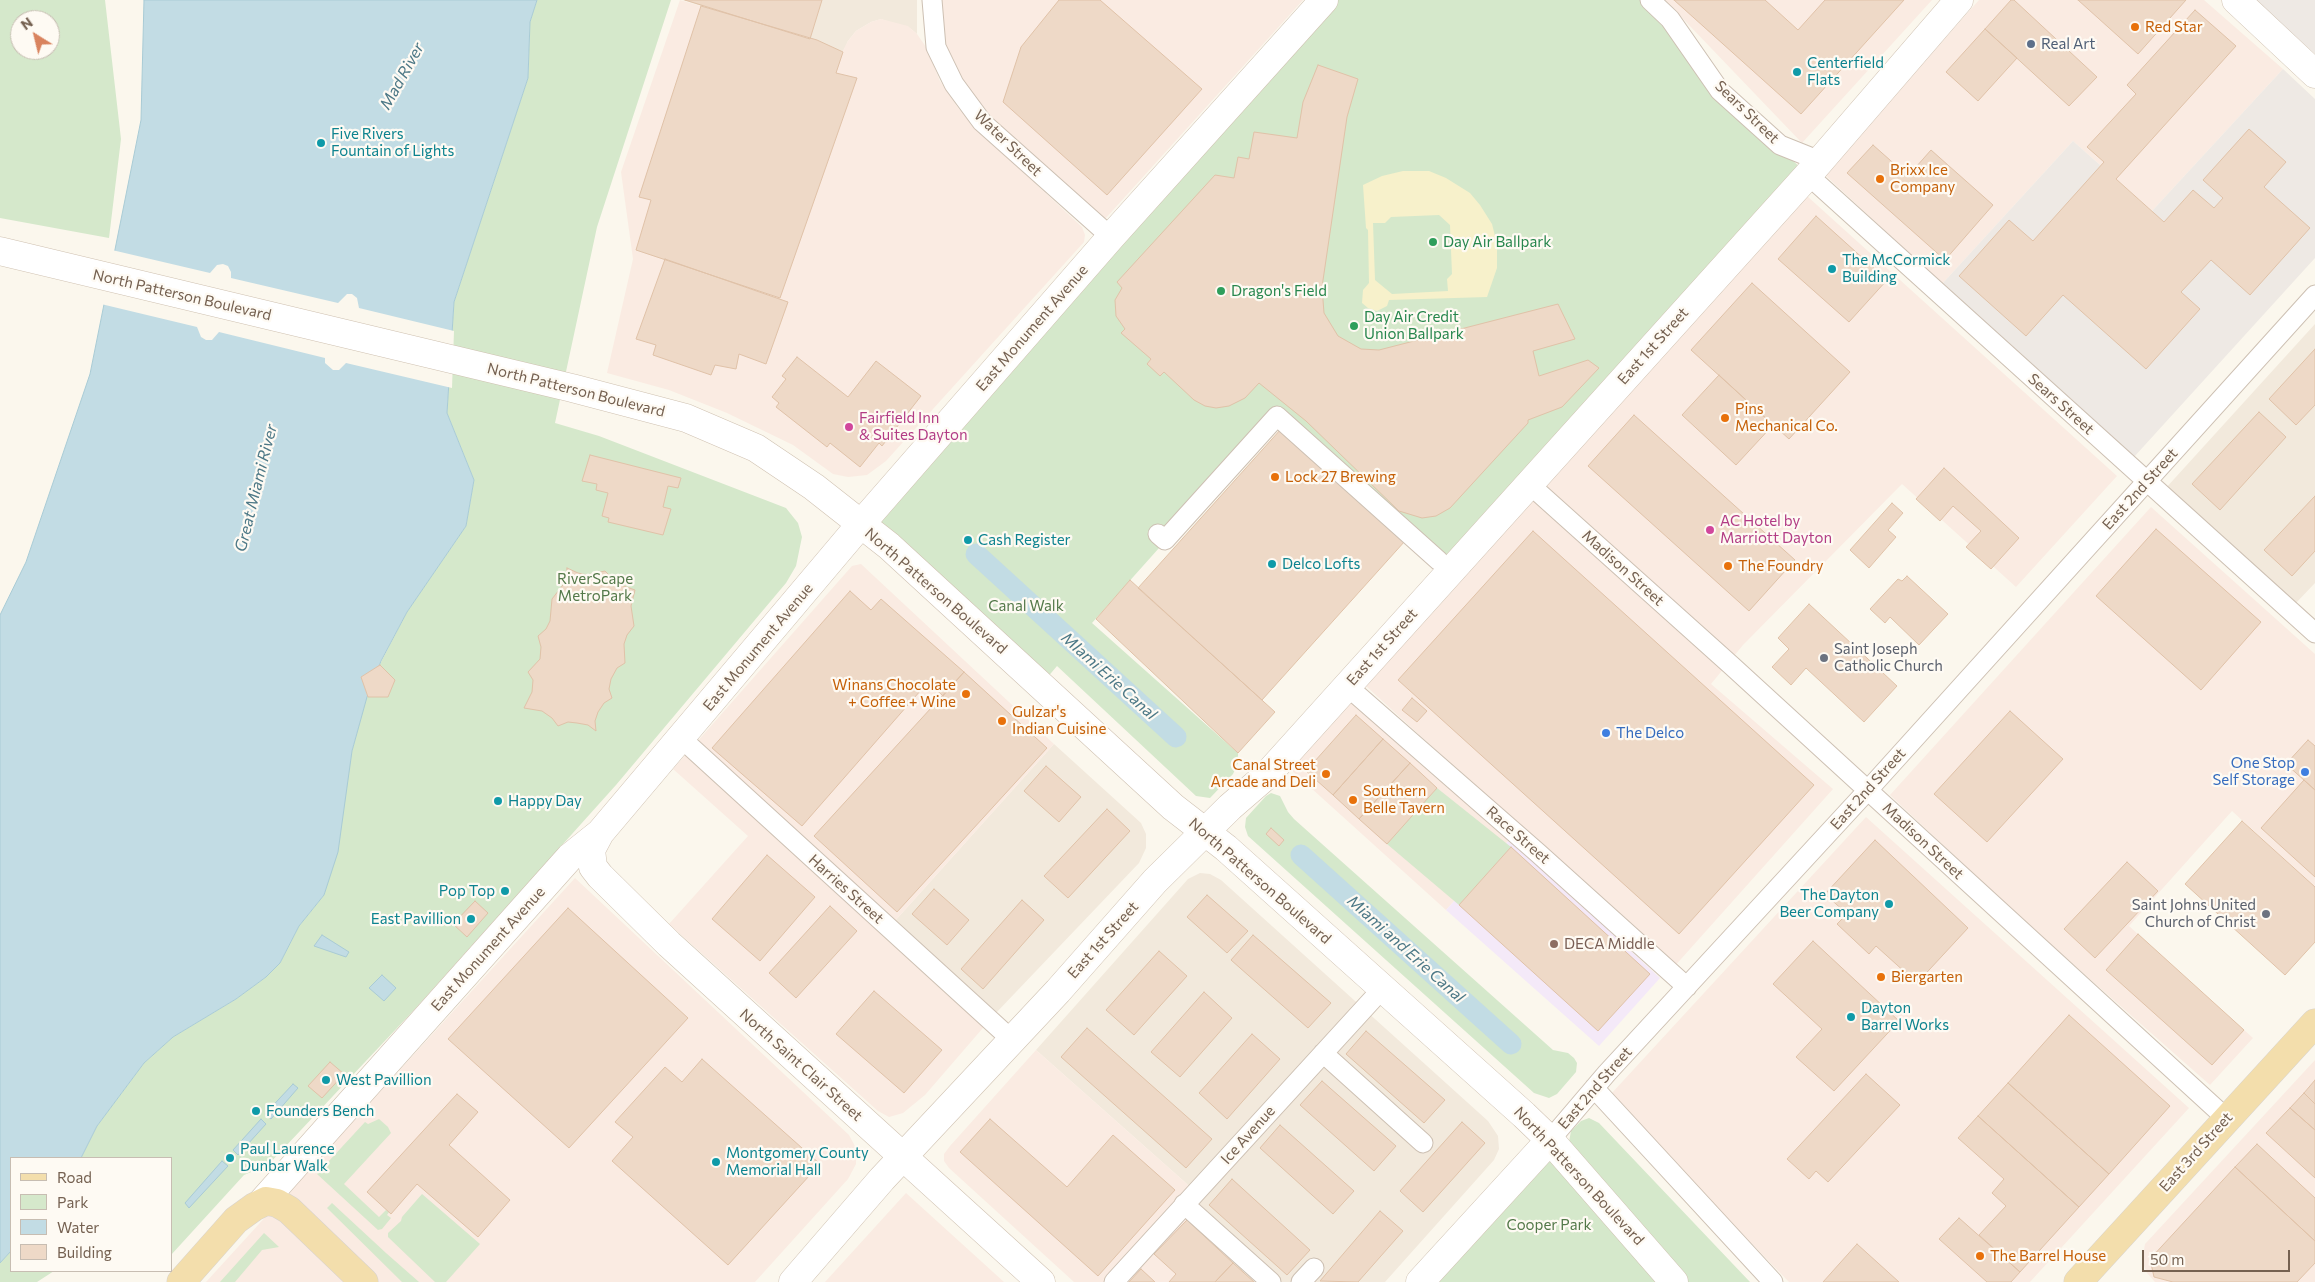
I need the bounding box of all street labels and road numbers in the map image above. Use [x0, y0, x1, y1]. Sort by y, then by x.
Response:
street label: Sears Street [1711, 77, 1783, 147]
street label: Water Street [970, 106, 1046, 180]
street label: East Monument Avenue [972, 261, 1092, 395]
street label: North Patterson Boulevard [91, 266, 273, 324]
street label: East 1st Street [1614, 304, 1692, 388]
street label: North Patterson Boulevard [485, 359, 667, 421]
street label: Sears Street [2024, 370, 2098, 438]
street label: East 2nd Street [2099, 445, 2181, 533]
street label: North Patterson Boulevard [861, 524, 1011, 658]
street label: Madison Street [1578, 526, 1668, 610]
street label: East Monument Avenue [699, 579, 817, 715]
street label: East 1st Street [1343, 605, 1421, 689]
street label: East 2nd Street [1827, 745, 1909, 833]
street label: Madison Street [1879, 799, 1967, 883]
street label: Race Street [1482, 802, 1554, 868]
street label: North Patterson Boulevard [1185, 814, 1335, 948]
street label: Harries Street [805, 851, 887, 927]
street label: East Monument Avenue [427, 883, 549, 1015]
street label: East 1st Street [1064, 898, 1142, 982]
street label: North Saint Clair Street [736, 1005, 866, 1125]
street label: East 2nd Street [1554, 1043, 1636, 1133]
street label: Ice Avenue [1217, 1102, 1279, 1168]
street label: North Patterson Boulevard [1510, 1103, 1648, 1249]
street label: East 3rd Street [2156, 1109, 2236, 1195]

